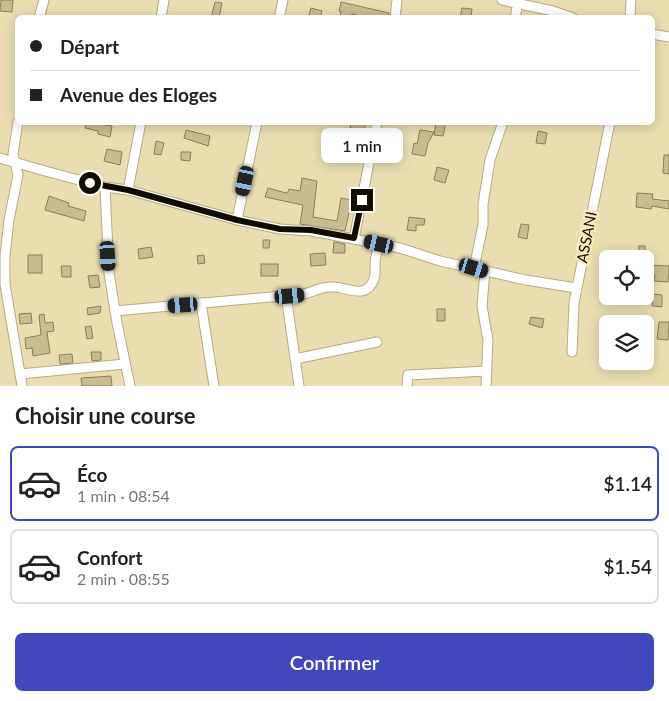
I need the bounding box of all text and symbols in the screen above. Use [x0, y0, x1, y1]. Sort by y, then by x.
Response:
text: Départ [60, 35, 119, 58]
text: Avenue des Eloges [60, 83, 217, 106]
callout: 1 min [321, 128, 403, 162]
text: 1 min [342, 136, 382, 155]
car [234, 165, 255, 197]
route start [79, 172, 101, 194]
route end [351, 189, 373, 211]
street label: ASSANI [572, 210, 600, 264]
car [362, 233, 395, 255]
car [99, 241, 116, 271]
map controls [599, 250, 654, 370]
button: locate [599, 250, 654, 305]
car [457, 256, 490, 280]
car [274, 287, 305, 305]
car [167, 296, 198, 314]
button: layers [599, 315, 654, 370]
text: Choisir une course [15, 402, 196, 429]
icon: car [17, 461, 62, 506]
text: Éco [77, 463, 107, 486]
text: $1.14 [603, 472, 652, 495]
text: 1 min · 08:54 [77, 486, 170, 505]
icon: car [17, 544, 62, 589]
text: Confort [77, 546, 142, 569]
text: $1.54 [603, 555, 652, 578]
text: 2 min · 08:55 [77, 569, 170, 588]
button: Confirmer [15, 633, 654, 691]

